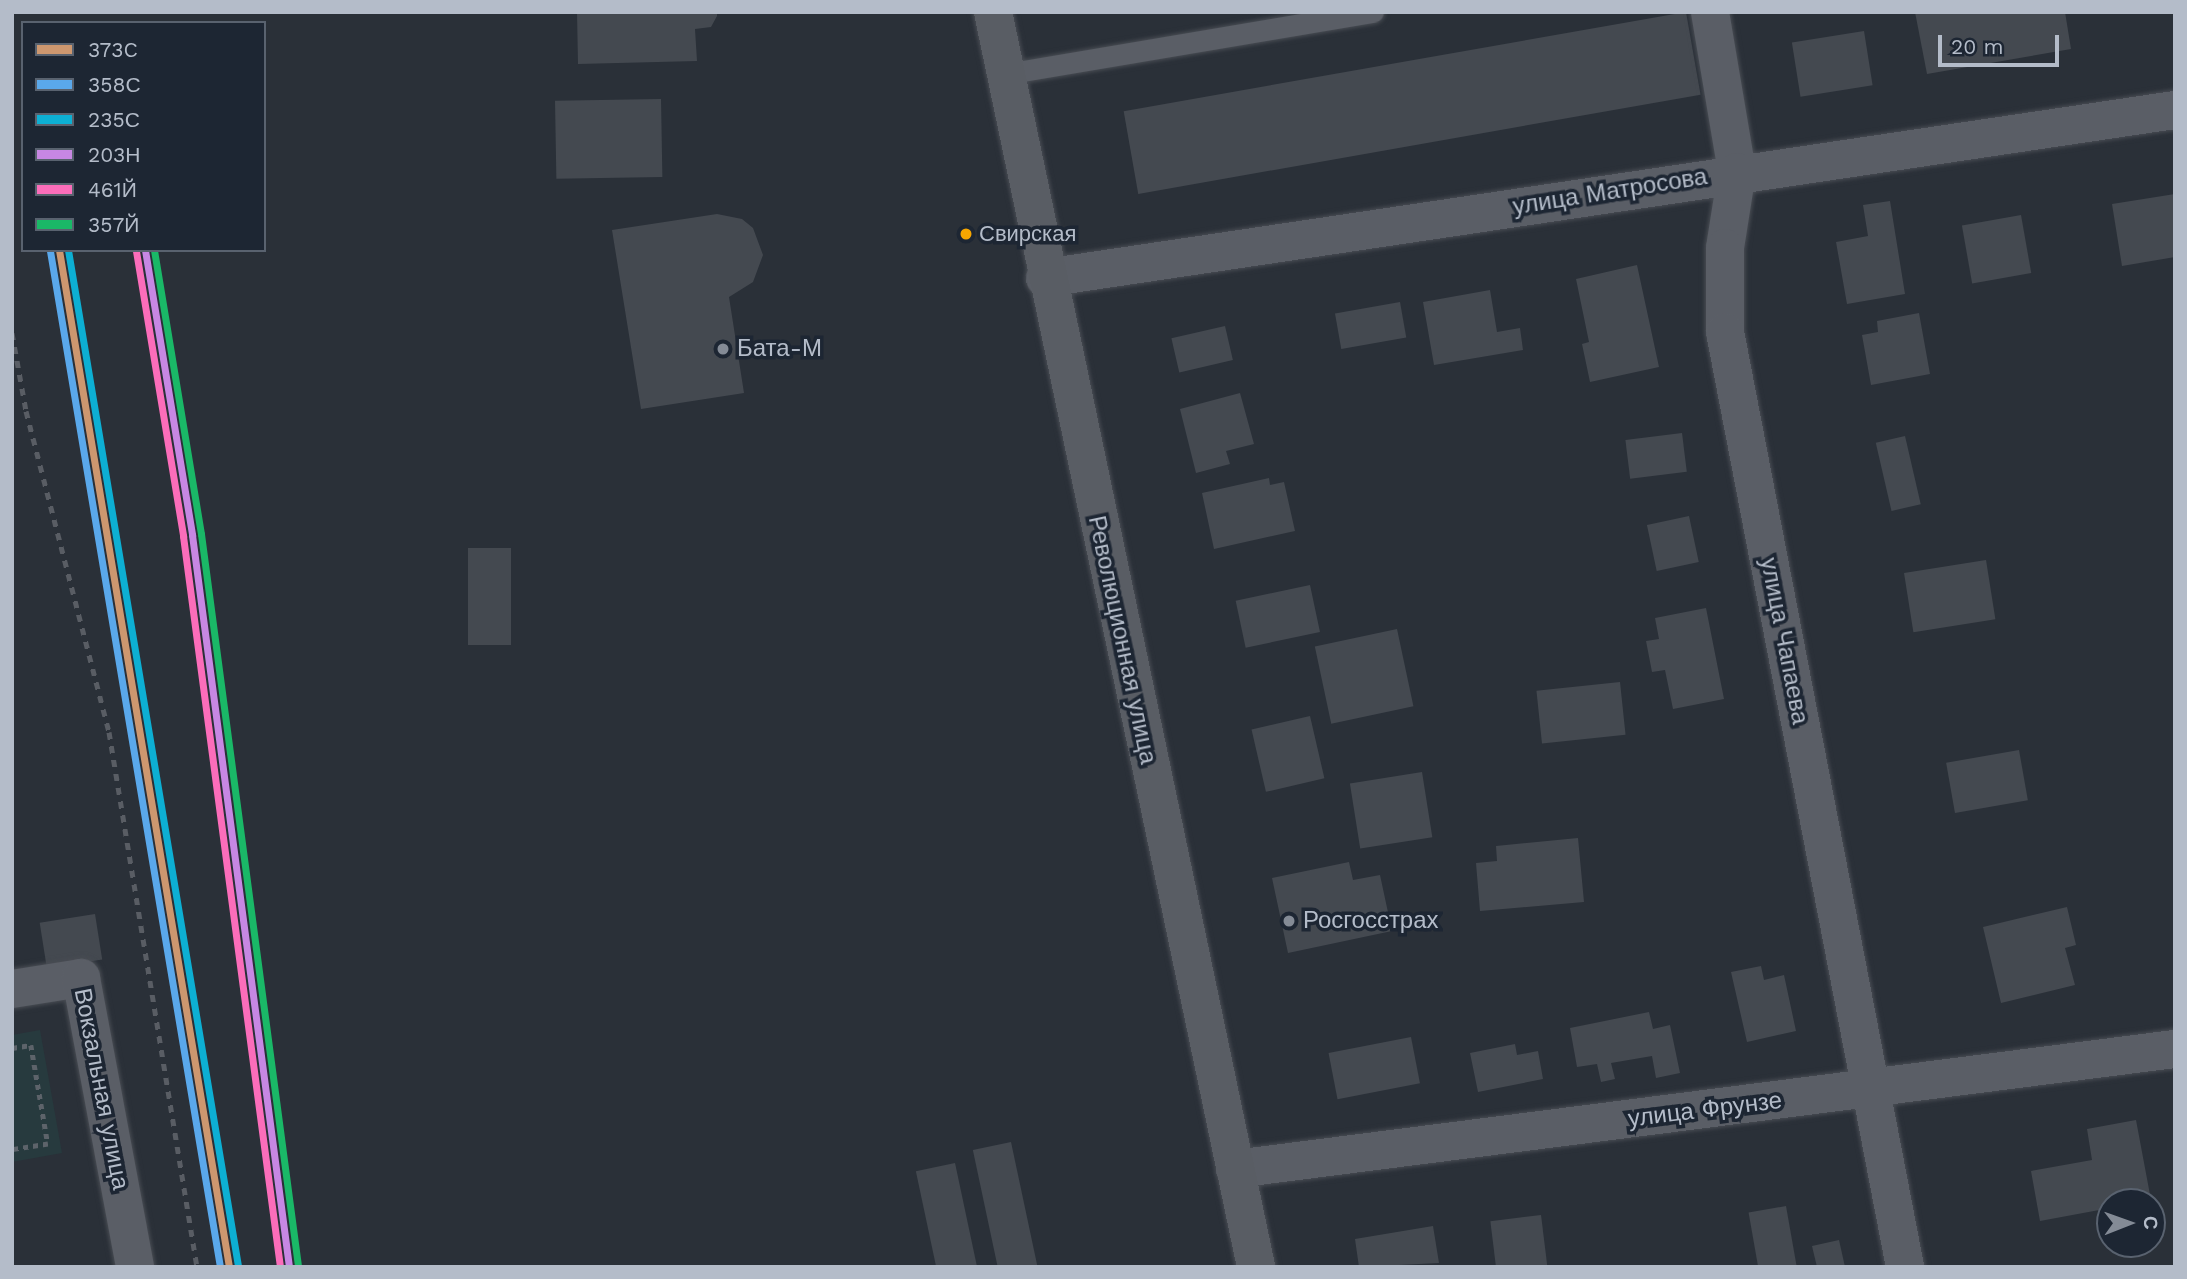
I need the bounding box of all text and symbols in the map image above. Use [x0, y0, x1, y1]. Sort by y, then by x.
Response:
legend [21, 21, 266, 252]
scale bar [1942, 21, 2063, 65]
text: 20 m [1951, 34, 2003, 59]
text: 373C [88, 37, 138, 62]
text: 358С [88, 72, 141, 97]
text: 235С [88, 107, 140, 132]
text: 203Н [88, 142, 140, 167]
street label: улица Матросова [1511, 162, 1709, 222]
text: 461Й [88, 177, 137, 202]
text: 357Й [88, 212, 139, 237]
place label: Свирская [979, 221, 1076, 247]
marker: Свирская [959, 227, 973, 241]
place label: Бата-М [737, 335, 822, 363]
marker: Бата-М [715, 341, 731, 357]
street label: Революционная улица [1082, 513, 1162, 767]
street label: улица Чапаева [1754, 555, 1814, 727]
place label: Росгосстрах [1303, 907, 1439, 935]
marker: Росгосстрах [1281, 913, 1297, 929]
street label: Вокзальная улица [67, 986, 135, 1192]
street label: улица Фрунзе [1626, 1086, 1784, 1134]
north arrow [2096, 1188, 2166, 1258]
text: С [2139, 1216, 2162, 1230]

